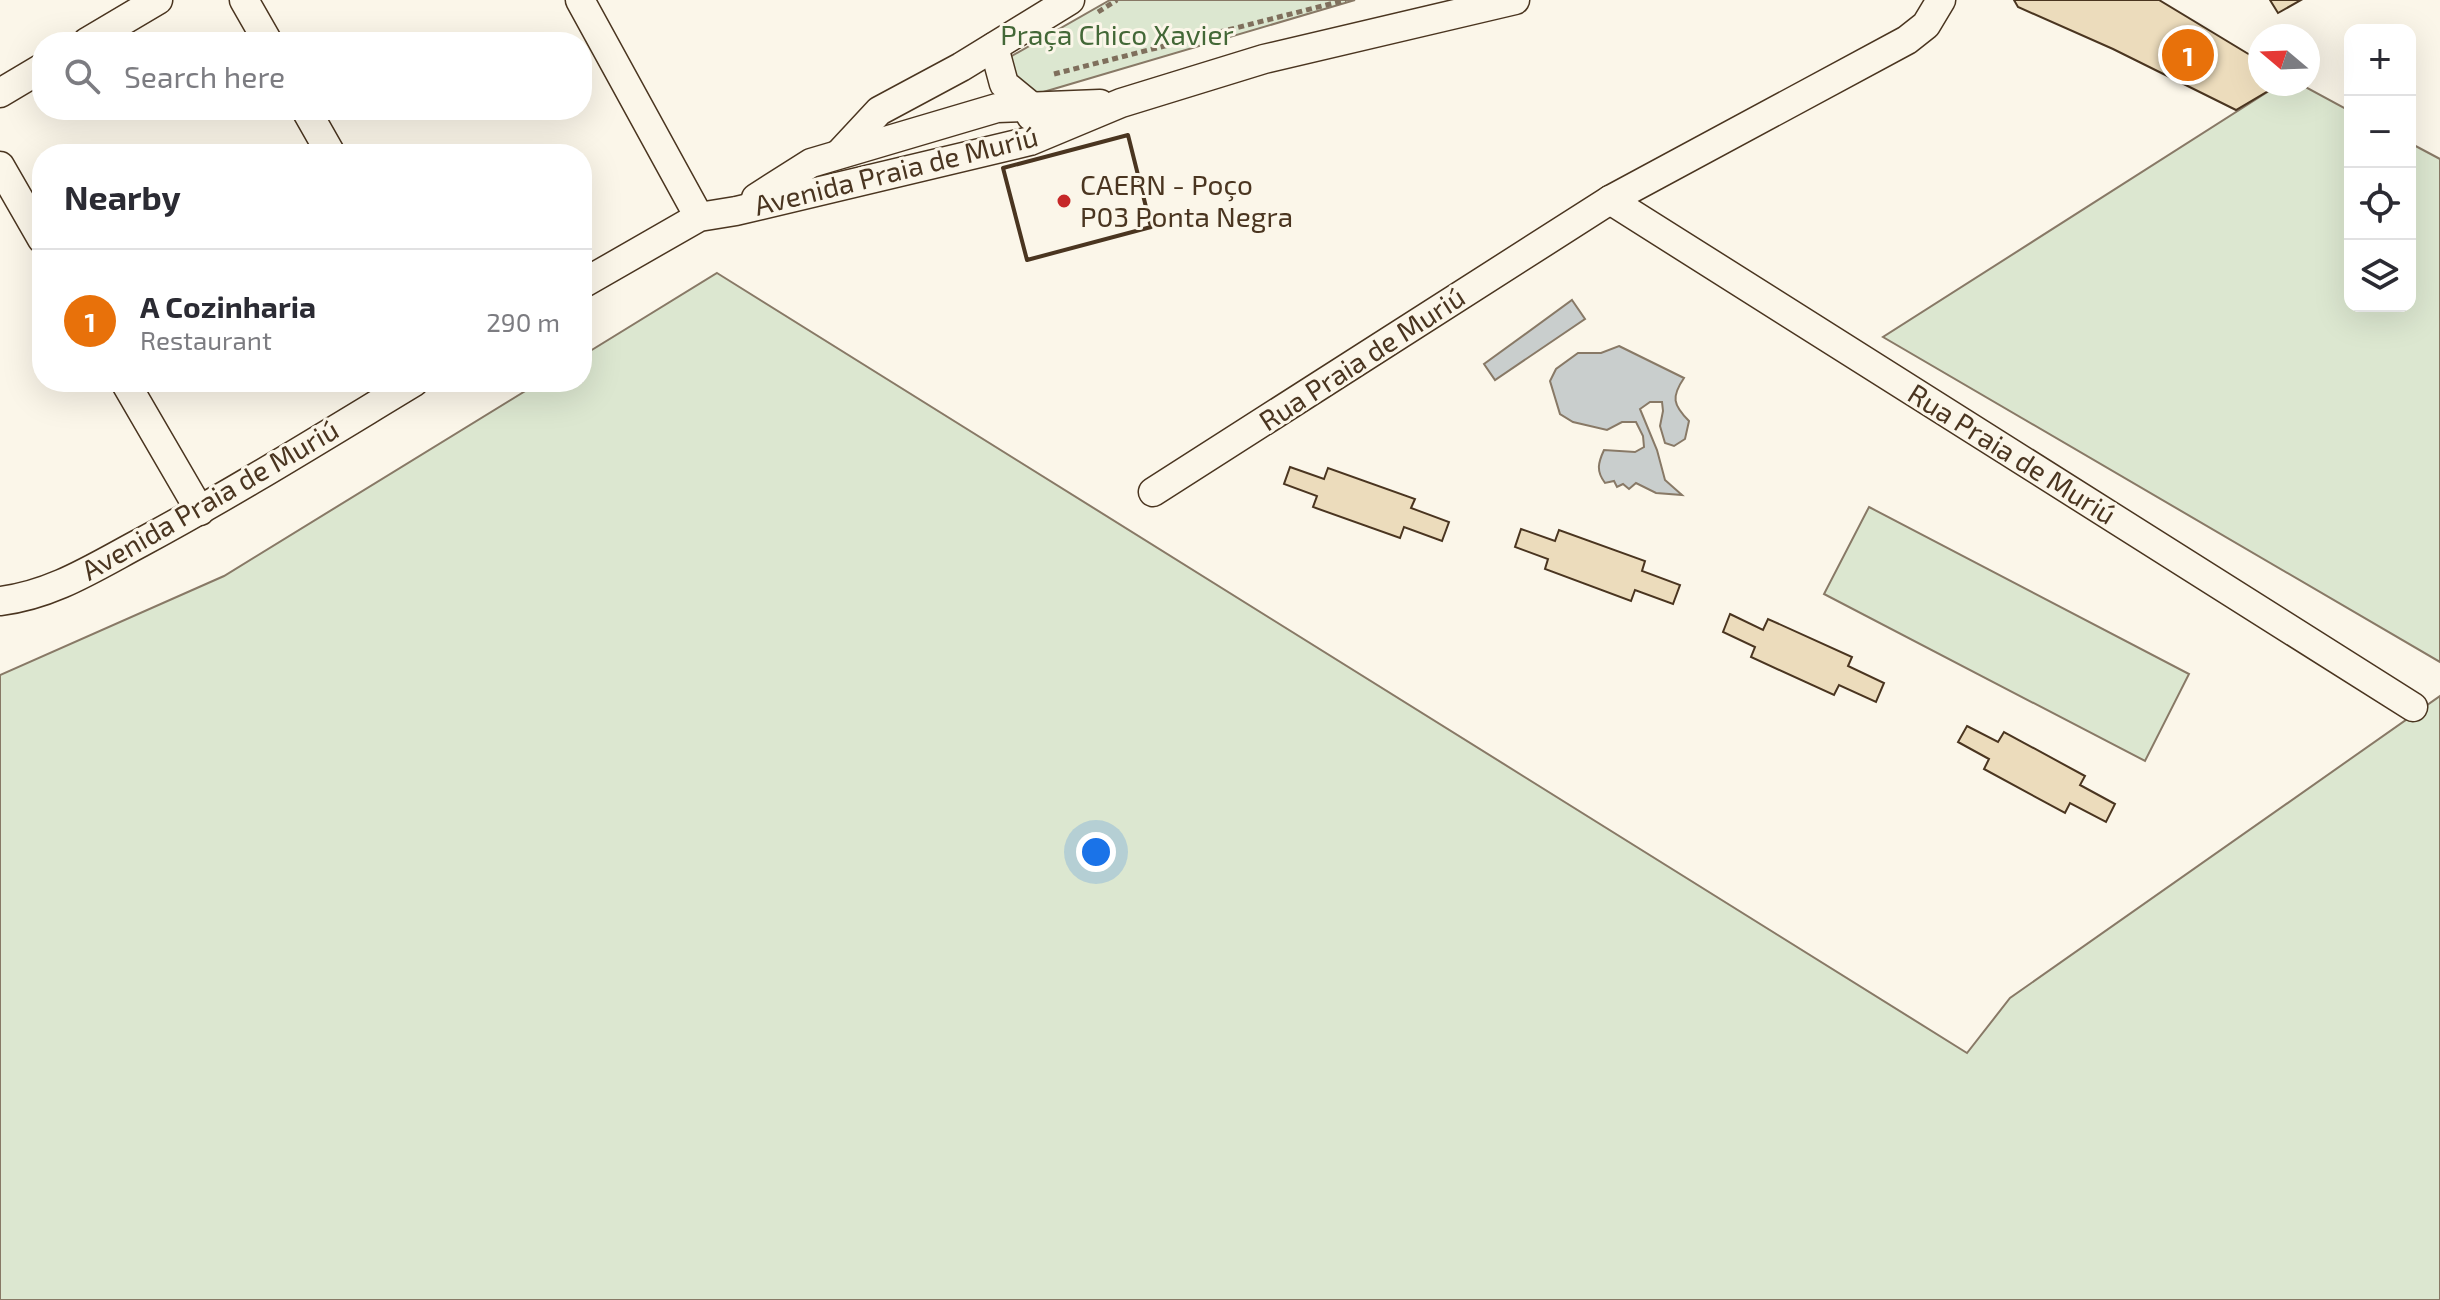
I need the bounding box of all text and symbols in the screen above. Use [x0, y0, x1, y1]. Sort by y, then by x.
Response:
park label: Praça Chico Xavier [1000, 17, 1234, 52]
north arrow [2248, 24, 2320, 96]
map controls [2344, 24, 2416, 312]
button: + [2344, 24, 2416, 96]
pin: 1 [2162, 25, 2214, 85]
search box [32, 32, 592, 120]
icon: search [60, 54, 104, 98]
text: Search here [124, 58, 285, 94]
button: − [2344, 96, 2416, 168]
street label: Avenida Praia de Muriú [750, 118, 1041, 222]
place label: CAERN - Poço P03 Ponta Negra [1080, 167, 1293, 233]
button: locate [2344, 168, 2416, 240]
text: Nearby [64, 176, 181, 217]
marker: CAERN - Poço P03 Ponta Negra [1055, 192, 1073, 210]
button: layers [2344, 240, 2416, 312]
street label: Rua Praia de Muriú [1252, 279, 1471, 437]
text: A Cozinharia [140, 288, 316, 324]
text: 1 [84, 306, 96, 337]
text: 290 m [486, 306, 560, 337]
text: Restaurant [140, 324, 272, 355]
street label: Rua Praia de Muriú [1902, 376, 2123, 531]
street label: Avenida Praia de Muriú [75, 412, 344, 587]
your location [1076, 832, 1116, 872]

